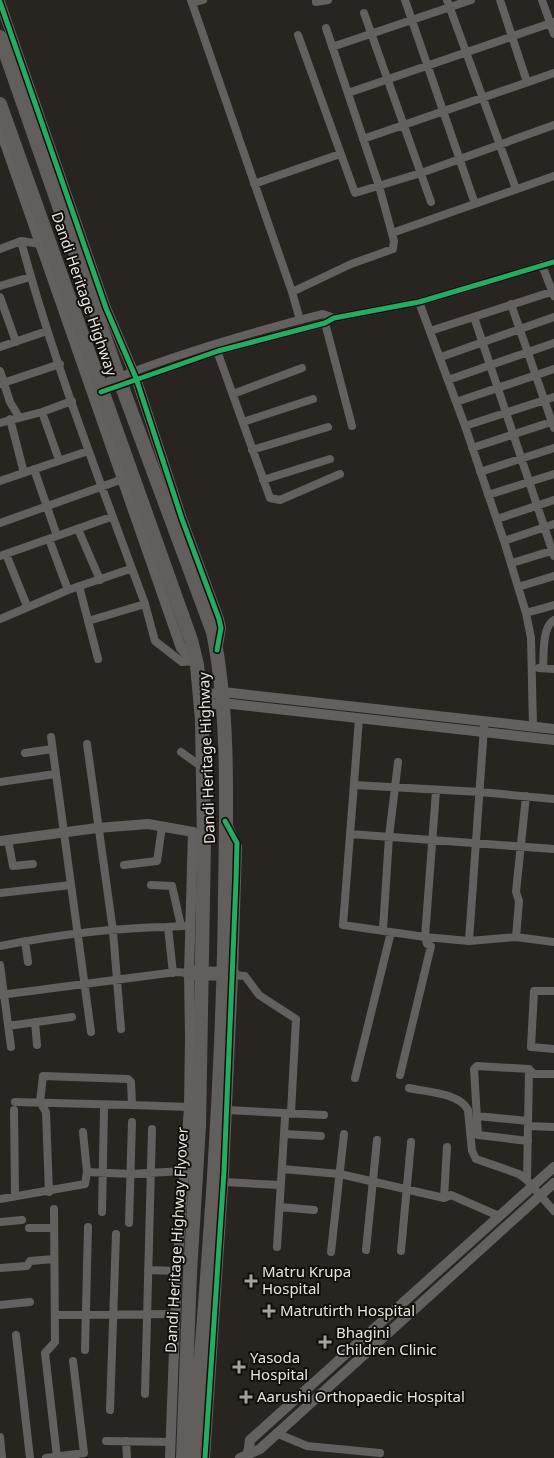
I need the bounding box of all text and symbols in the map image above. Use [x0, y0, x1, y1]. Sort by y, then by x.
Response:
street label: Dandi Heritage Highway [47, 209, 123, 379]
street label: Dandi Heritage Highway [193, 671, 219, 844]
street label: Dandi Heritage Highway Flyover [160, 1126, 192, 1353]
place label: Matru Krupa Hospital [262, 1261, 351, 1298]
marker: Matru Krupa Hospital [244, 1274, 258, 1288]
place label: Matrutirth Hospital [280, 1300, 415, 1320]
marker: Matrutirth Hospital [262, 1304, 276, 1318]
place label: Bhagini Children Clinic [336, 1322, 437, 1359]
marker: Bhagini Children Clinic [318, 1335, 332, 1349]
place label: Yasoda Hospital [250, 1347, 308, 1384]
marker: Yasoda Hospital [232, 1360, 246, 1374]
place label: Aarushi Orthopaedic Hospital [257, 1386, 465, 1406]
marker: Aarushi Orthopaedic Hospital [239, 1390, 253, 1404]

